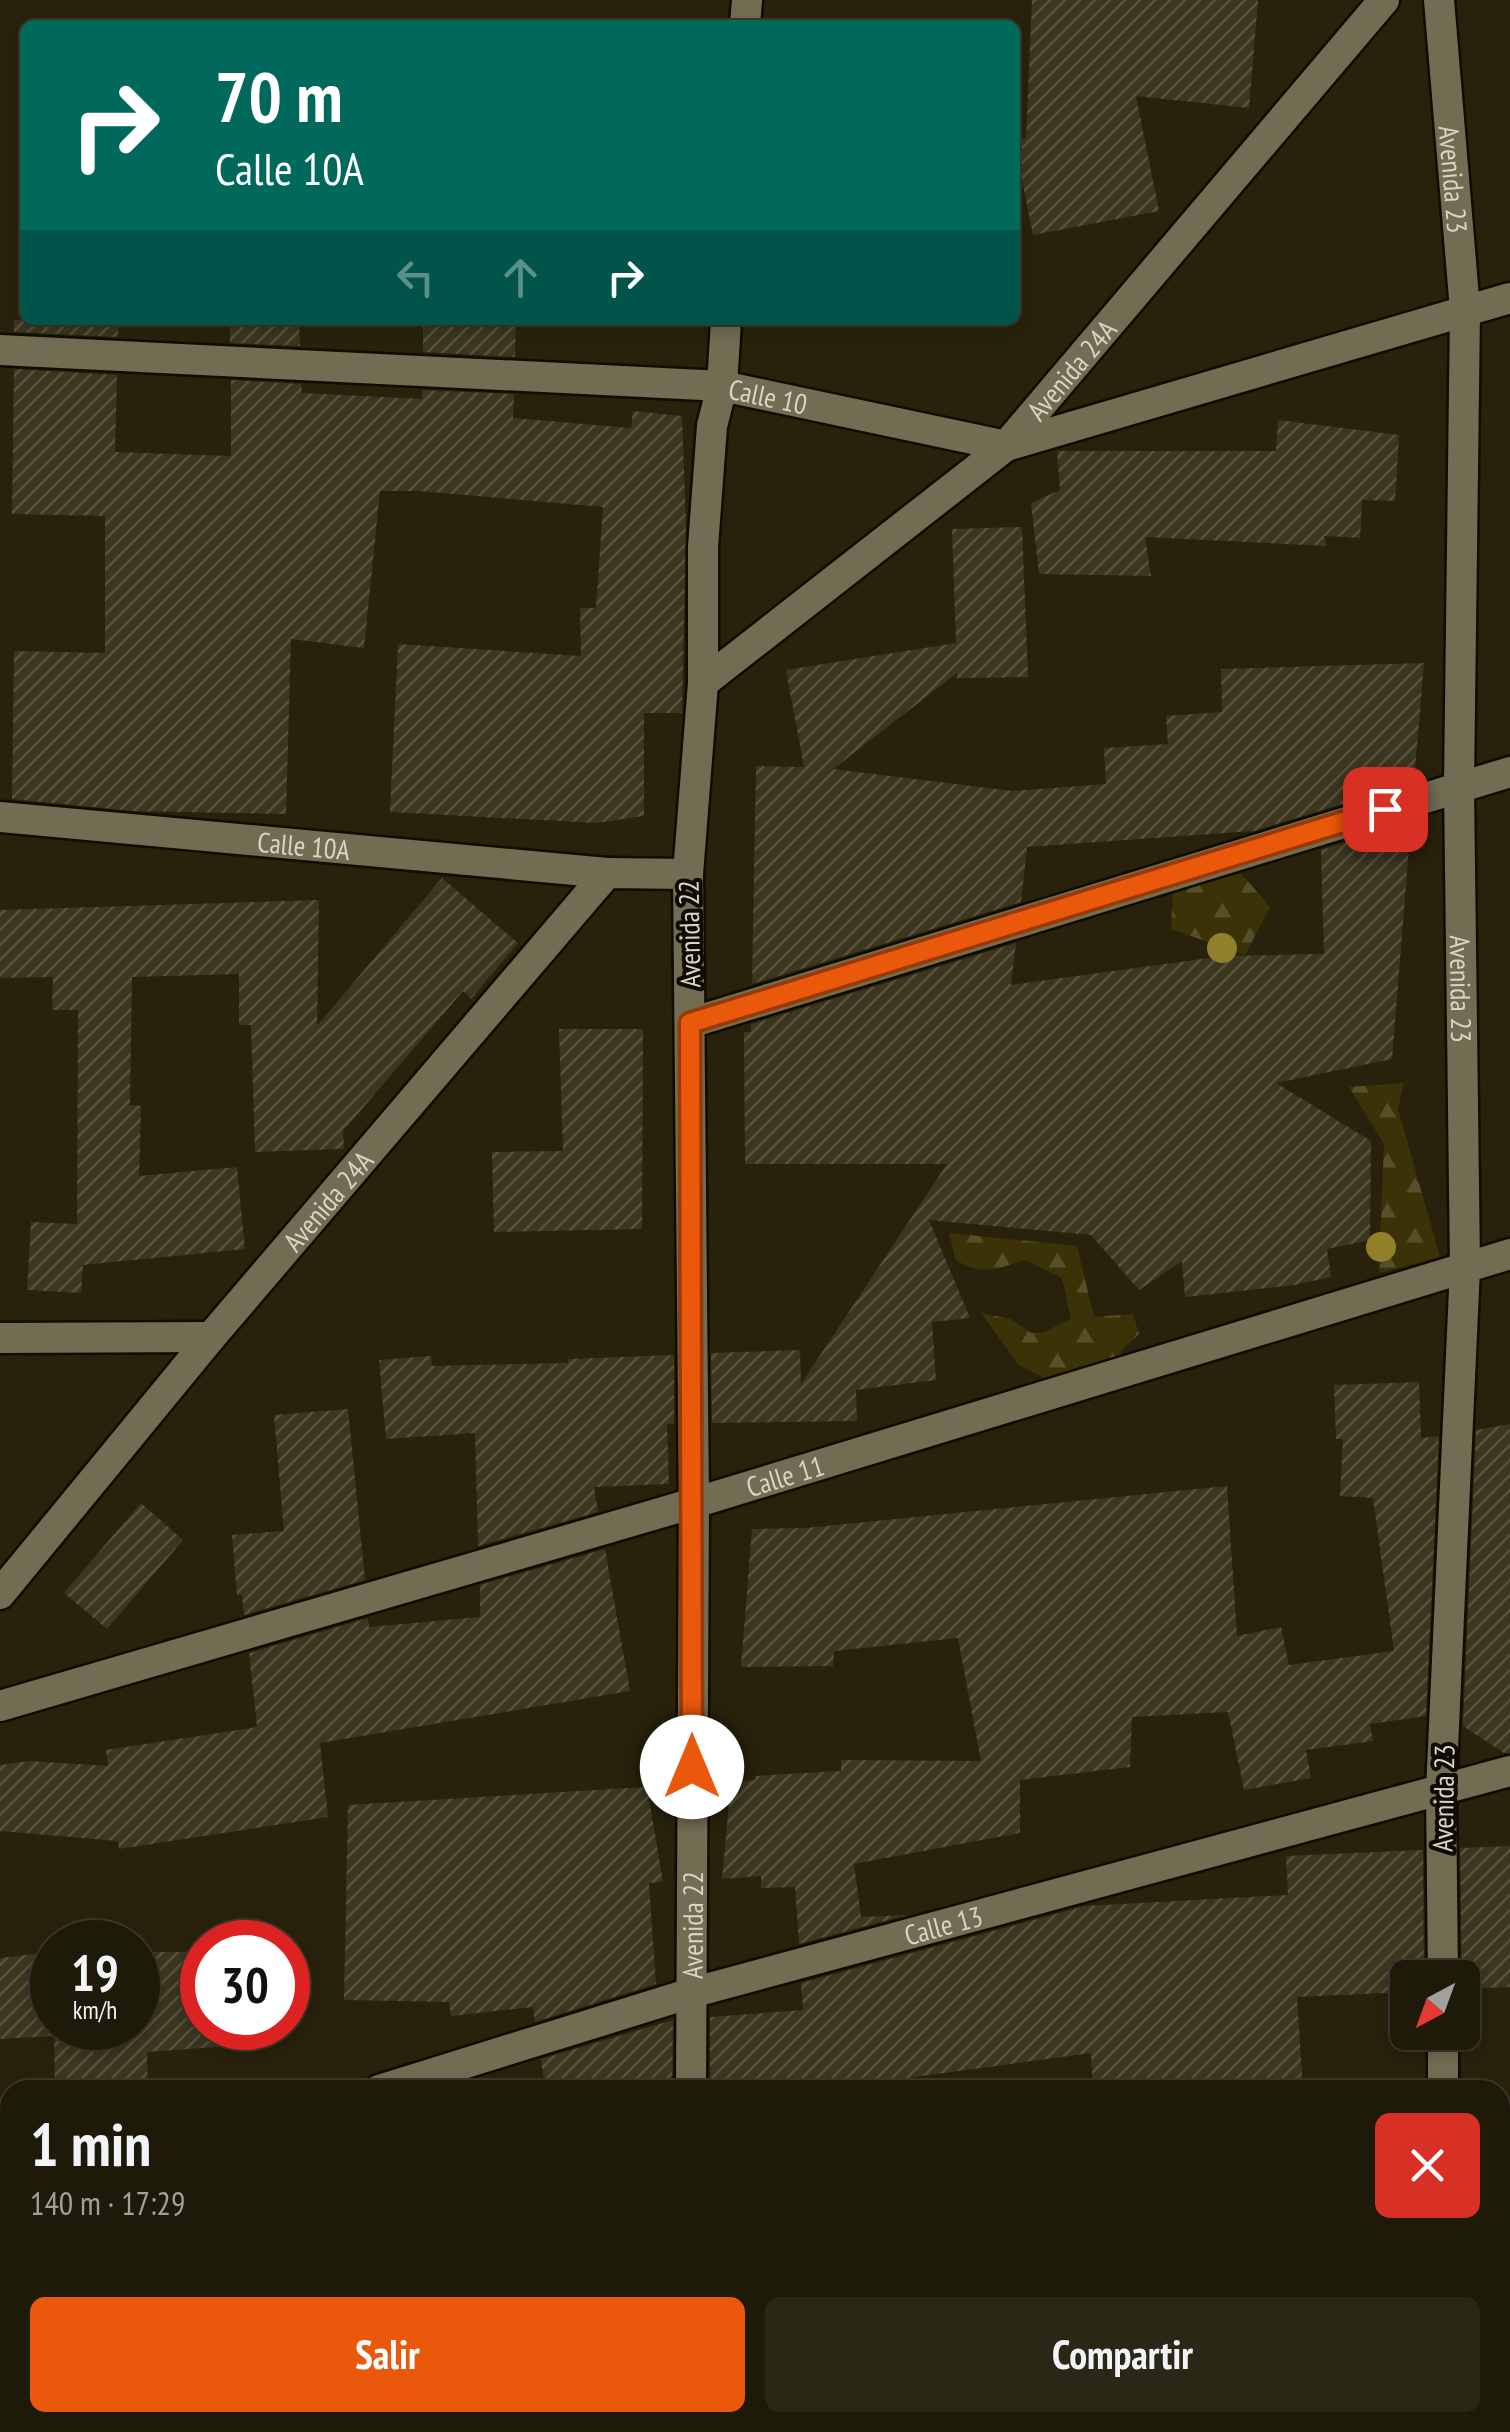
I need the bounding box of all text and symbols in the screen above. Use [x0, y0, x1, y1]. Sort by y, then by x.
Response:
text: 70 m [215, 51, 343, 141]
icon: right [50, 60, 180, 190]
street label: Avenida 23 [1431, 124, 1477, 235]
text: Calle 10A [215, 139, 364, 197]
icon: left [388, 250, 443, 305]
icon: ahead [493, 250, 548, 305]
icon: right [598, 250, 653, 305]
street label: Avenida 24A [1018, 311, 1125, 428]
street label: Calle 10 [725, 369, 811, 422]
pin [1343, 767, 1428, 852]
icon: arrive [1358, 782, 1413, 837]
street label: Calle 10A [256, 822, 352, 868]
street label: Avenida 22 [670, 880, 708, 988]
street label: Avenida 23 [1442, 935, 1481, 1043]
street label: Avenida 24A [274, 1142, 381, 1258]
street label: Calle 11 [741, 1446, 828, 1505]
position arrow [640, 1715, 744, 1819]
street label: Avenida 23 [1424, 1744, 1462, 1852]
street label: Avenida 22 [673, 1871, 711, 1979]
street label: Calle 13 [900, 1896, 986, 1953]
speed limit sign: 30 [180, 1920, 310, 2050]
text: 19 [71, 1940, 119, 2005]
north arrow [1390, 1960, 1480, 2050]
map controls [1390, 1960, 1480, 2050]
text: km/h [73, 1994, 117, 2026]
text: 1 min [30, 2105, 151, 2183]
button: close [1375, 2113, 1480, 2218]
text: 140 m · 17:29 [30, 2182, 185, 2224]
button: Salir [30, 2297, 745, 2412]
button: Compartir [765, 2297, 1480, 2412]

